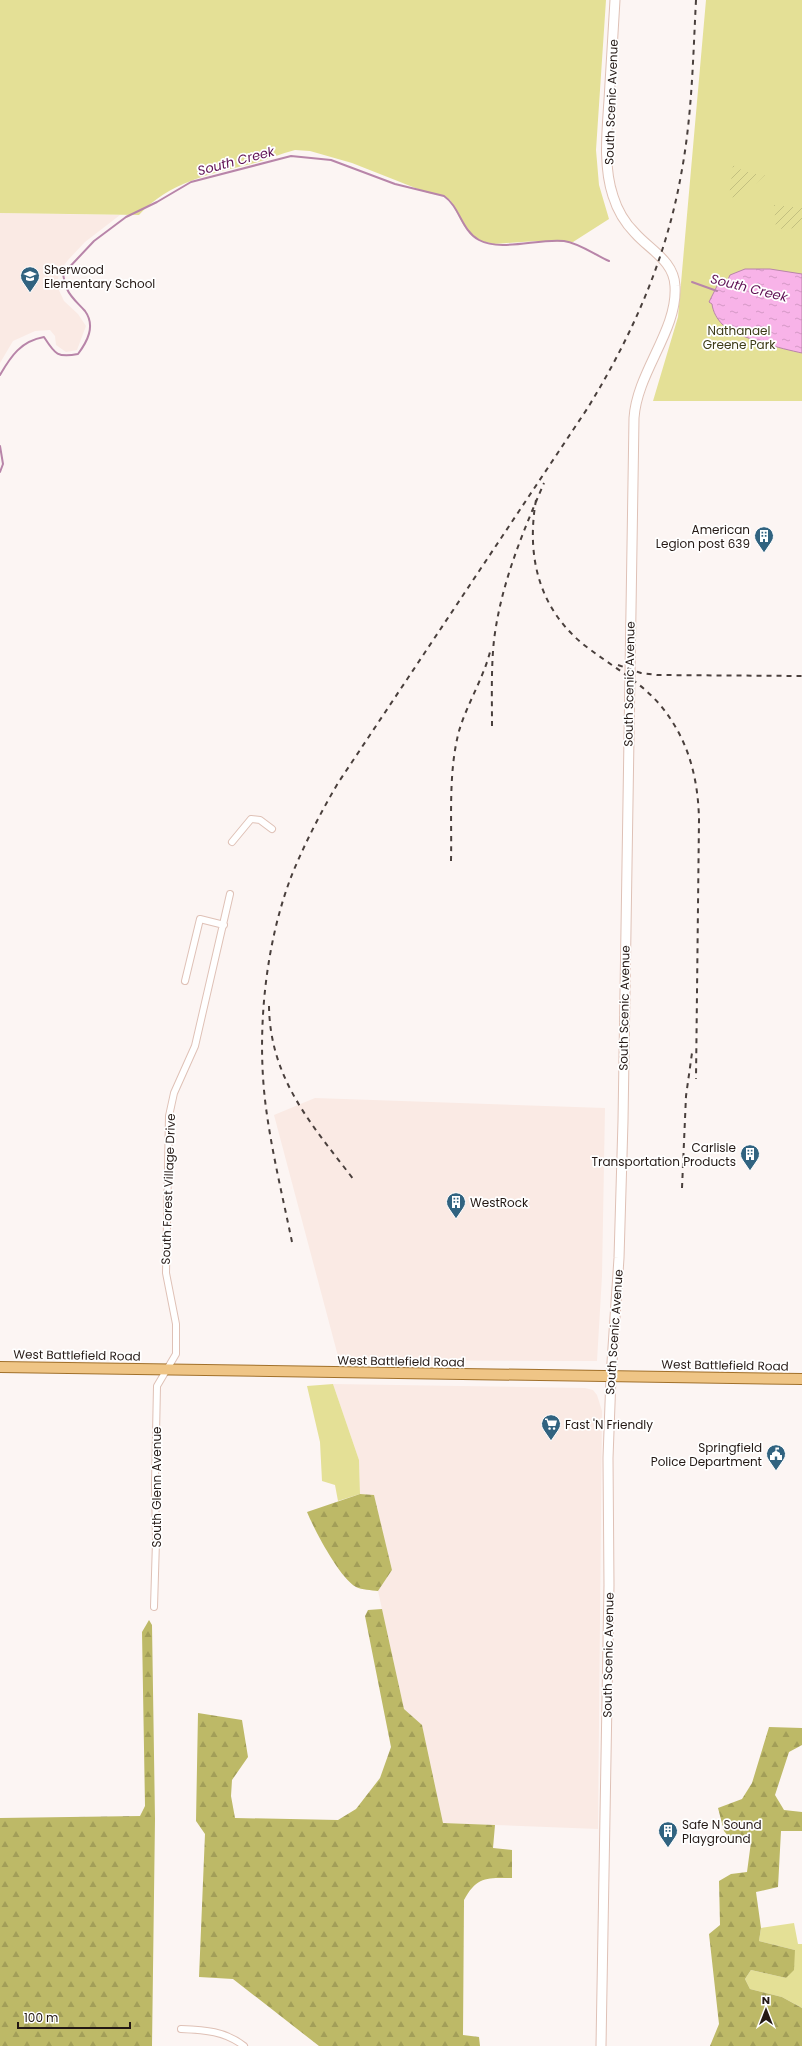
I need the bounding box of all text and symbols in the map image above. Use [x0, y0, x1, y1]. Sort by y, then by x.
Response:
street label: South Scenic Avenue [600, 39, 622, 165]
water label: South Creek [195, 141, 278, 180]
place label: Sherwood Elementary School [44, 261, 155, 292]
school or university icon: Sherwood Elementary School [19, 265, 41, 293]
water label: South Creek [708, 269, 791, 307]
park label: Nathanael Greene Park [703, 322, 776, 353]
place label: American Legion post 639 [656, 521, 750, 552]
building icon: American Legion post 639 [753, 525, 775, 553]
street label: South Scenic Avenue [619, 621, 639, 747]
street label: South Scenic Avenue [614, 945, 634, 1071]
street label: South Forest Village Drive [157, 1113, 179, 1265]
place label: Carlisle Transportation Products [592, 1139, 736, 1170]
building icon: Carlisle Transportation Products [739, 1143, 761, 1171]
building icon: WestRock [445, 1191, 467, 1219]
place label: WestRock [470, 1194, 529, 1211]
street label: South Scenic Avenue [601, 1269, 627, 1395]
street label: West Battlefield Road [13, 1345, 141, 1365]
street label: West Battlefield Road [337, 1351, 465, 1371]
street label: West Battlefield Road [661, 1355, 789, 1375]
supermarket icon: Fast 'N Friendly [540, 1413, 562, 1441]
place label: Fast 'N Friendly [565, 1416, 653, 1433]
street label: South Glenn Avenue [148, 1426, 165, 1548]
place label: Springfield Police Department [651, 1439, 762, 1470]
public building icon: Springfield Police Department [765, 1443, 787, 1471]
street label: South Scenic Avenue [598, 1592, 618, 1718]
place label: Safe N Sound Playground [682, 1816, 762, 1847]
building icon: Safe N Sound Playground [657, 1820, 679, 1848]
north arrow [746, 1990, 786, 2030]
text: N [762, 1992, 770, 2008]
scale bar [18, 2004, 130, 2030]
text: 100 m [24, 2009, 58, 2026]

